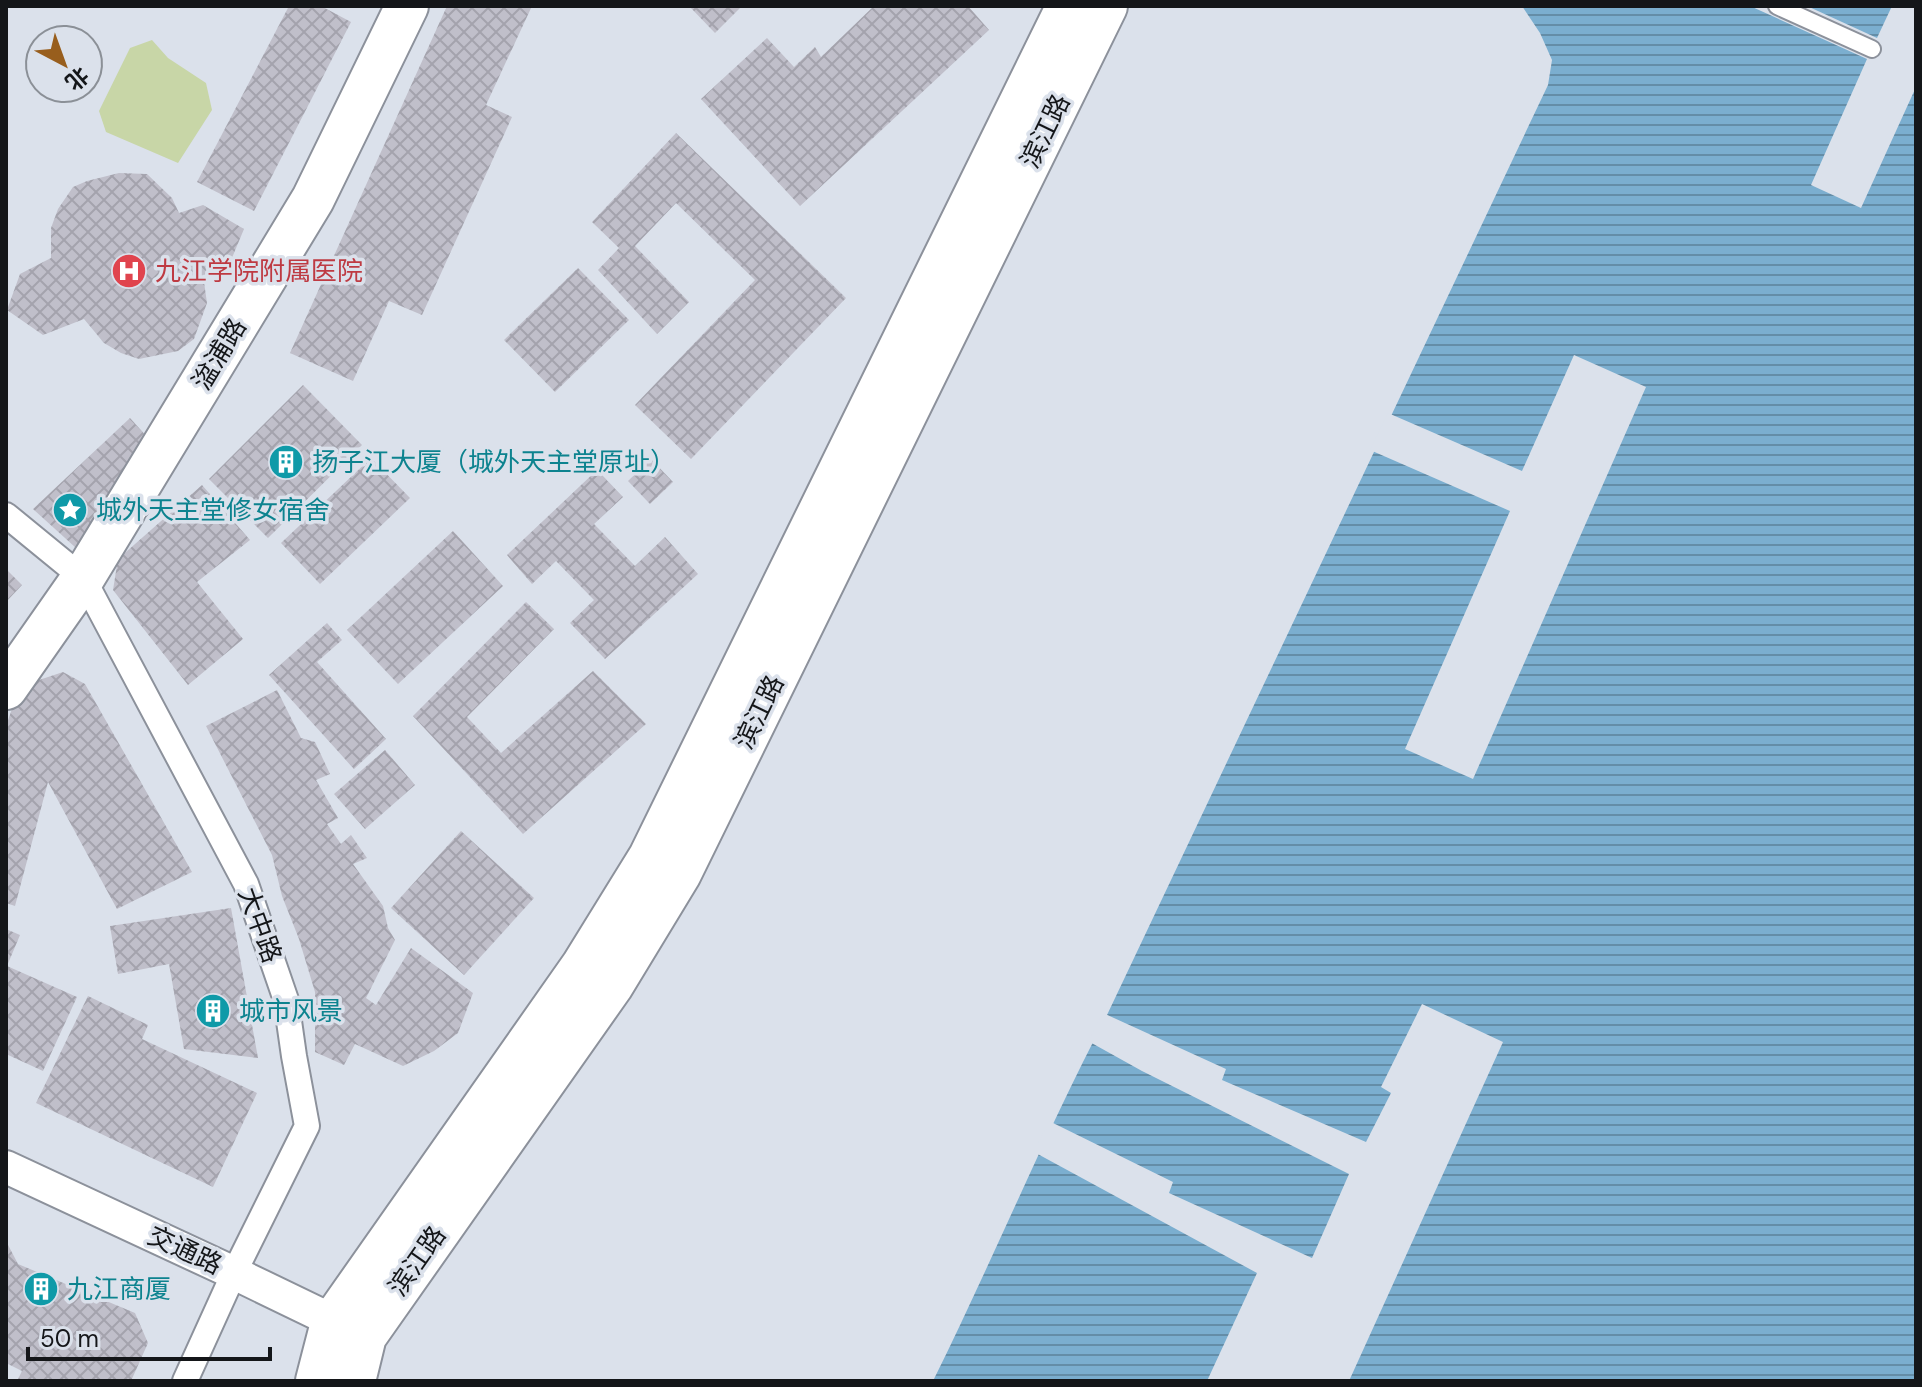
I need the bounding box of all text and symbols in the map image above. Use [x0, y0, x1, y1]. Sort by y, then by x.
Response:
north arrow [24, 24, 104, 104]
text: 北 [59, 61, 95, 97]
street label: 滨江路 [1013, 88, 1077, 174]
hospital icon: 九江学院附属医院 [110, 252, 148, 290]
place label: 九江学院附属医院 [155, 254, 363, 288]
street label: 湓浦路 [184, 312, 254, 396]
building icon: 扬子江大厦（城外天主堂原址） [267, 443, 305, 481]
place label: 扬子江大厦（城外天主堂原址） [312, 445, 676, 479]
place icon: 城外天主堂修女宿舍 [51, 491, 89, 529]
place label: 城外天主堂修女宿舍 [96, 493, 330, 527]
street label: 滨江路 [727, 669, 791, 755]
street label: 大中路 [231, 883, 289, 967]
building icon: 城市风景 [194, 992, 232, 1030]
place label: 城市风景 [239, 994, 343, 1028]
street label: 交通路 [142, 1218, 228, 1282]
street label: 滨江路 [381, 1219, 453, 1303]
building icon: 九江商厦 [22, 1270, 60, 1308]
place label: 九江商厦 [67, 1272, 171, 1306]
scale bar [28, 1311, 270, 1361]
text: 50 m [40, 1323, 99, 1354]

